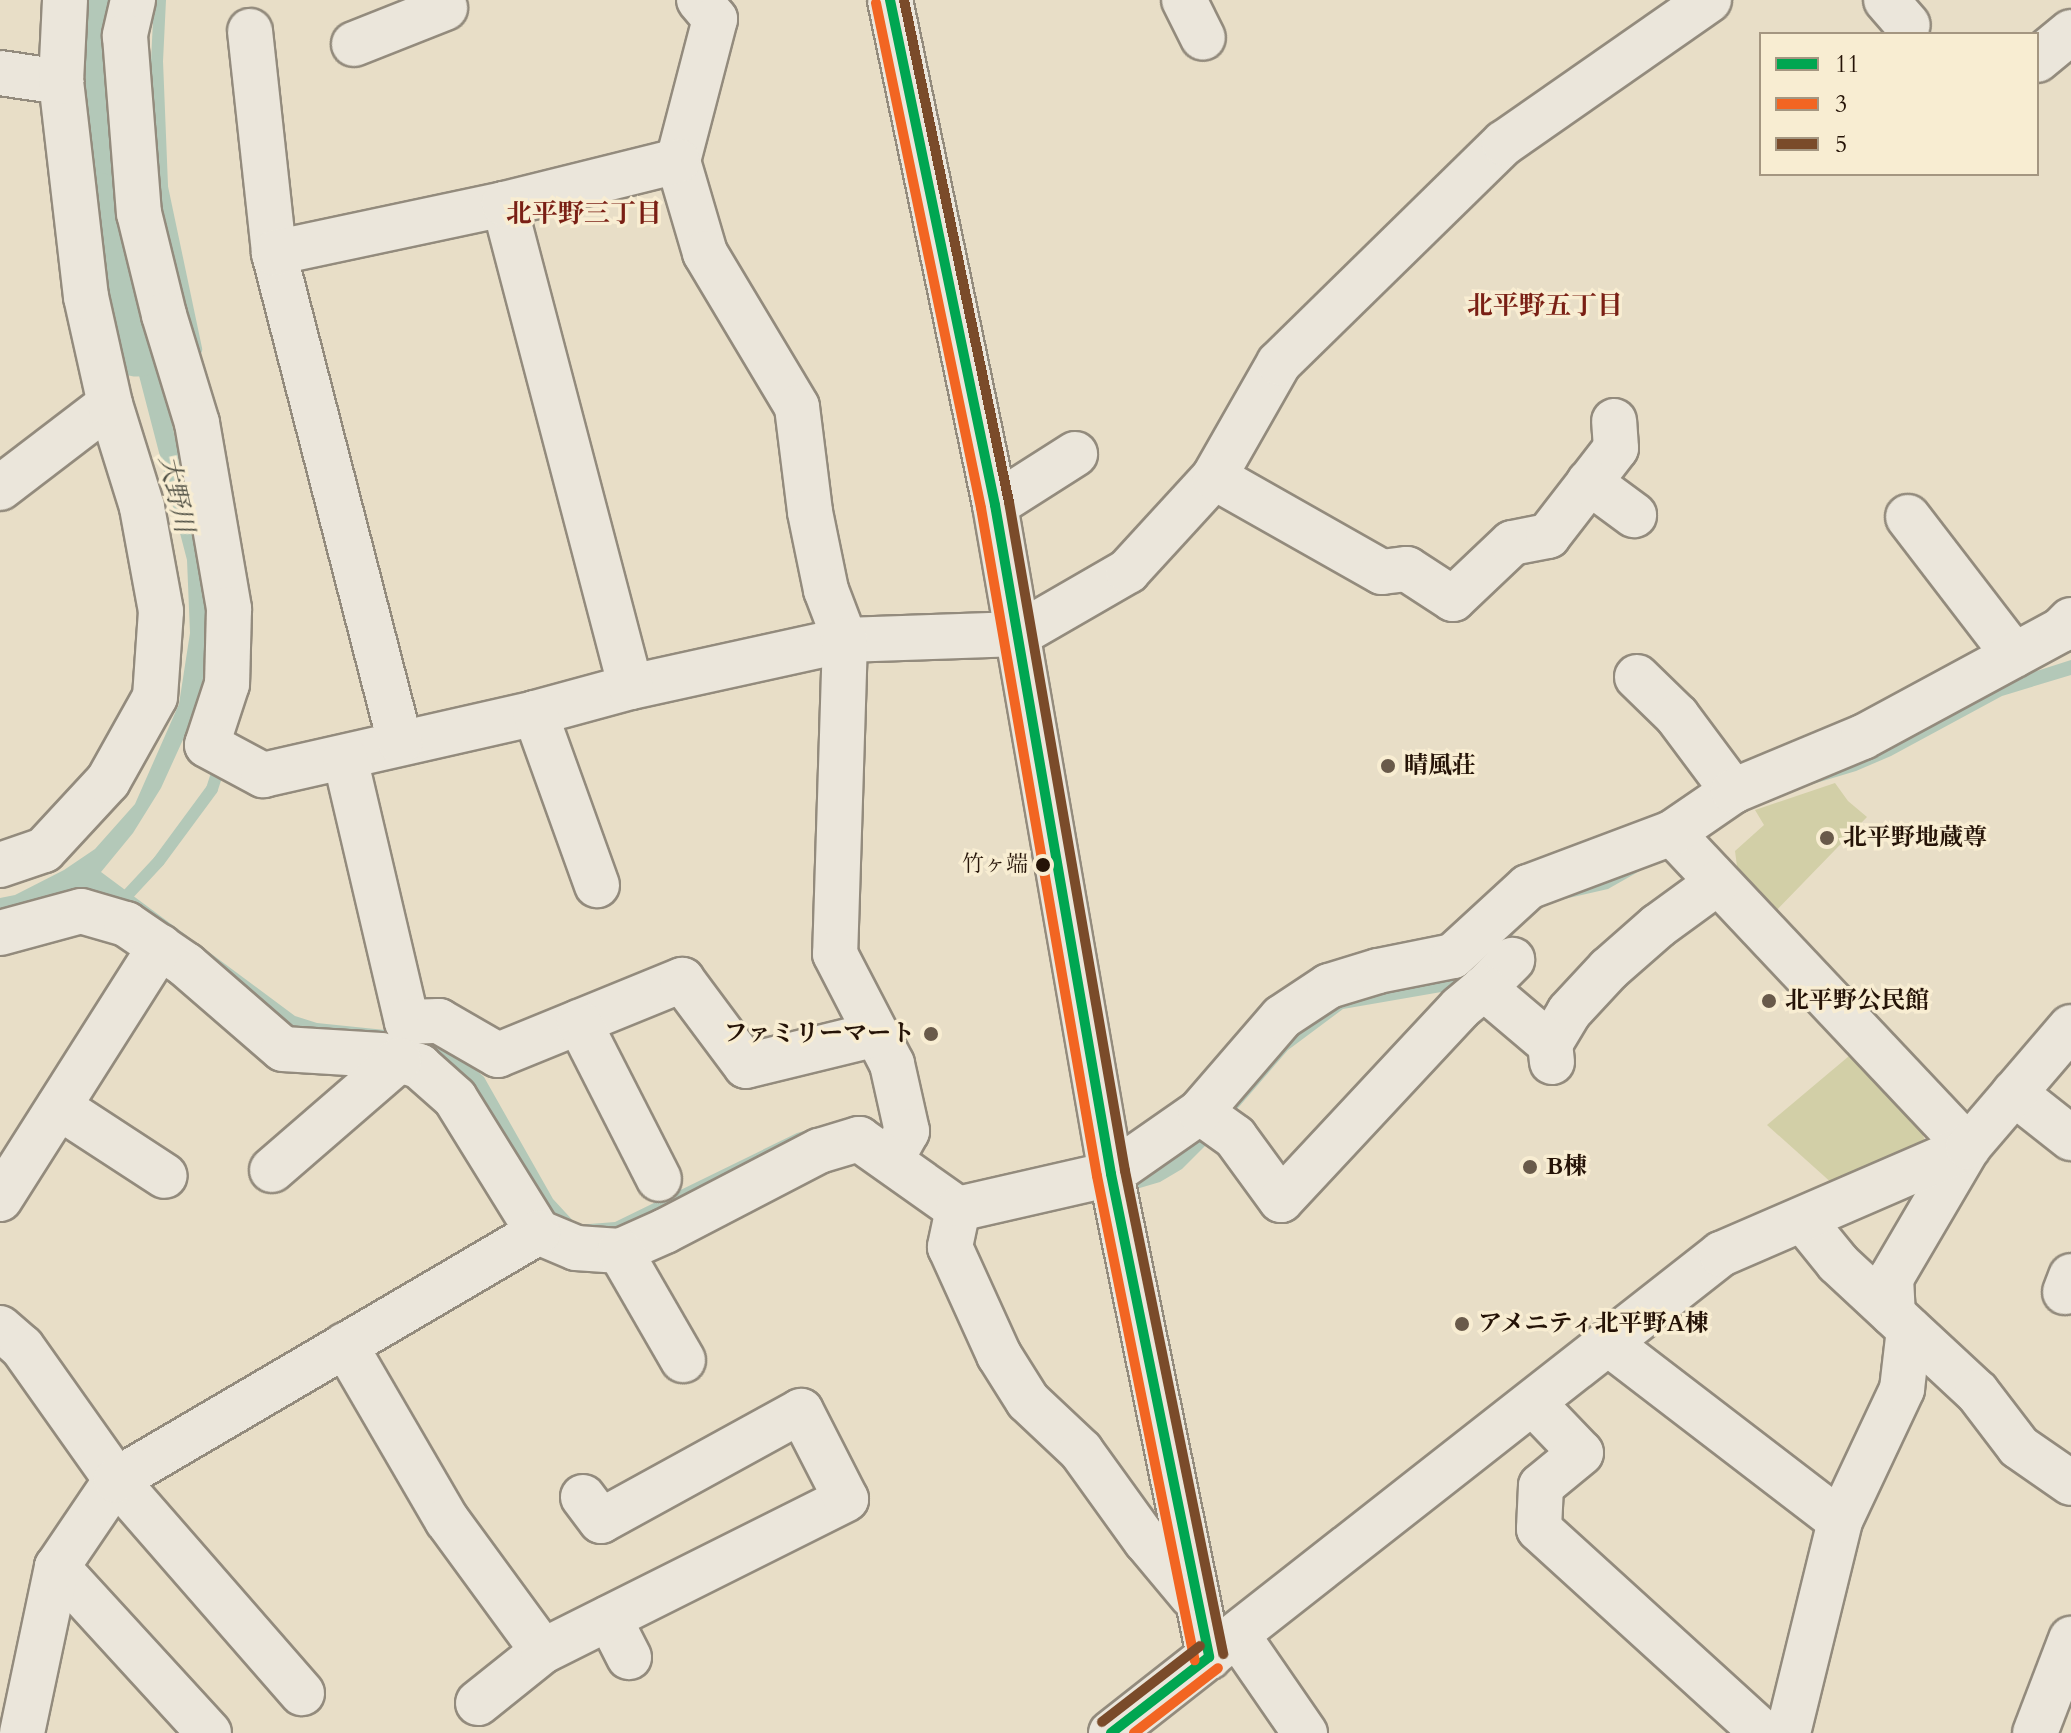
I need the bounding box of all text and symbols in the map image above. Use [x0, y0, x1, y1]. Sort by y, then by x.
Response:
legend [1759, 32, 2039, 176]
text: 11 [1835, 48, 1860, 81]
text: 3 [1835, 88, 1847, 121]
text: 5 [1835, 128, 1847, 161]
district label: 北平野三丁目 [506, 198, 662, 230]
district label: 北平野五丁目 [1467, 290, 1623, 322]
water label: 大野川 [152, 452, 200, 536]
place label: 晴風荘 [1404, 752, 1476, 780]
marker: 晴風荘 [1379, 757, 1397, 775]
place label: 北平野地蔵尊 [1843, 824, 1987, 852]
marker: 北平野地蔵尊 [1818, 829, 1836, 847]
place label: 竹ヶ端 [962, 852, 1028, 878]
marker: 竹ヶ端 [1035, 857, 1051, 873]
place label: 北平野公民館 [1785, 987, 1929, 1015]
marker: 北平野公民館 [1760, 992, 1778, 1010]
place label: ファミリーマート [723, 1020, 915, 1048]
marker: ファミリーマート [922, 1025, 940, 1043]
place label: B棟 [1546, 1153, 1587, 1181]
marker: B棟 [1521, 1158, 1539, 1176]
place label: アメニティ北平野A棟 [1478, 1310, 1712, 1338]
marker: アメニティ北平野A棟 [1453, 1315, 1471, 1333]

